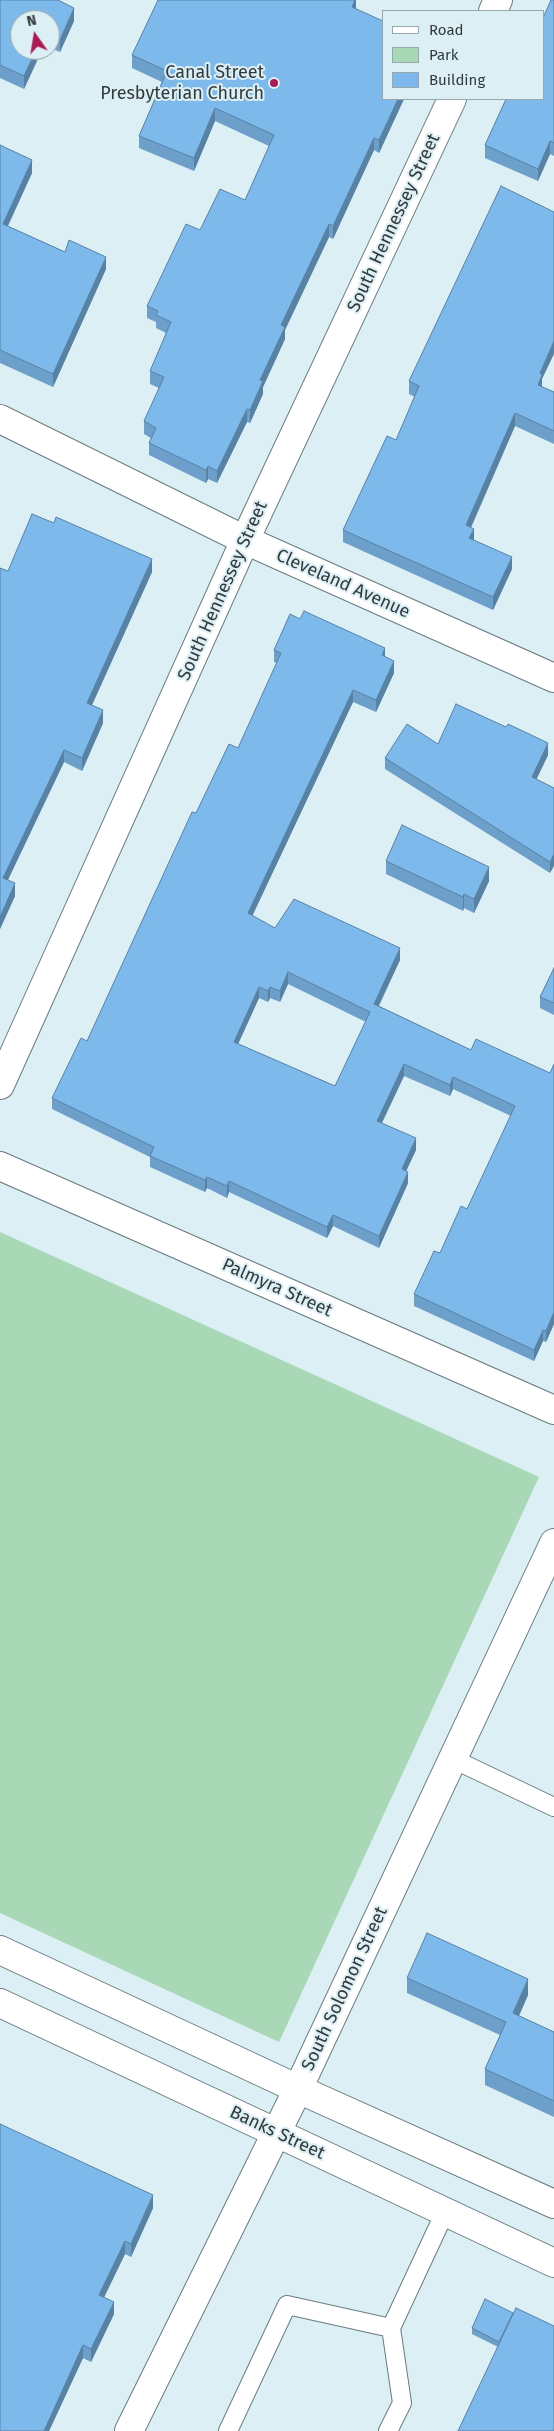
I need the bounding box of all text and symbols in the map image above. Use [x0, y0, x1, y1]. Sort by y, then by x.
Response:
north arrow [10, 10, 60, 60]
legend [382, 10, 544, 100]
text: N [25, 12, 38, 30]
text: Road [429, 21, 464, 39]
text: Park [429, 46, 459, 64]
place label: Canal Street Presbyterian Church [100, 62, 264, 104]
text: Building [429, 71, 485, 89]
marker: Canal Street Presbyterian Church [268, 77, 280, 89]
street label: South Hennessey Street [343, 130, 445, 316]
street label: South Hennessey Street [174, 498, 272, 684]
street label: Cleveland Avenue [273, 545, 413, 623]
street label: Palmyra Street [219, 1254, 335, 1322]
street label: South Solomon Street [297, 1903, 393, 2075]
street label: Banks Street [226, 2102, 328, 2164]

